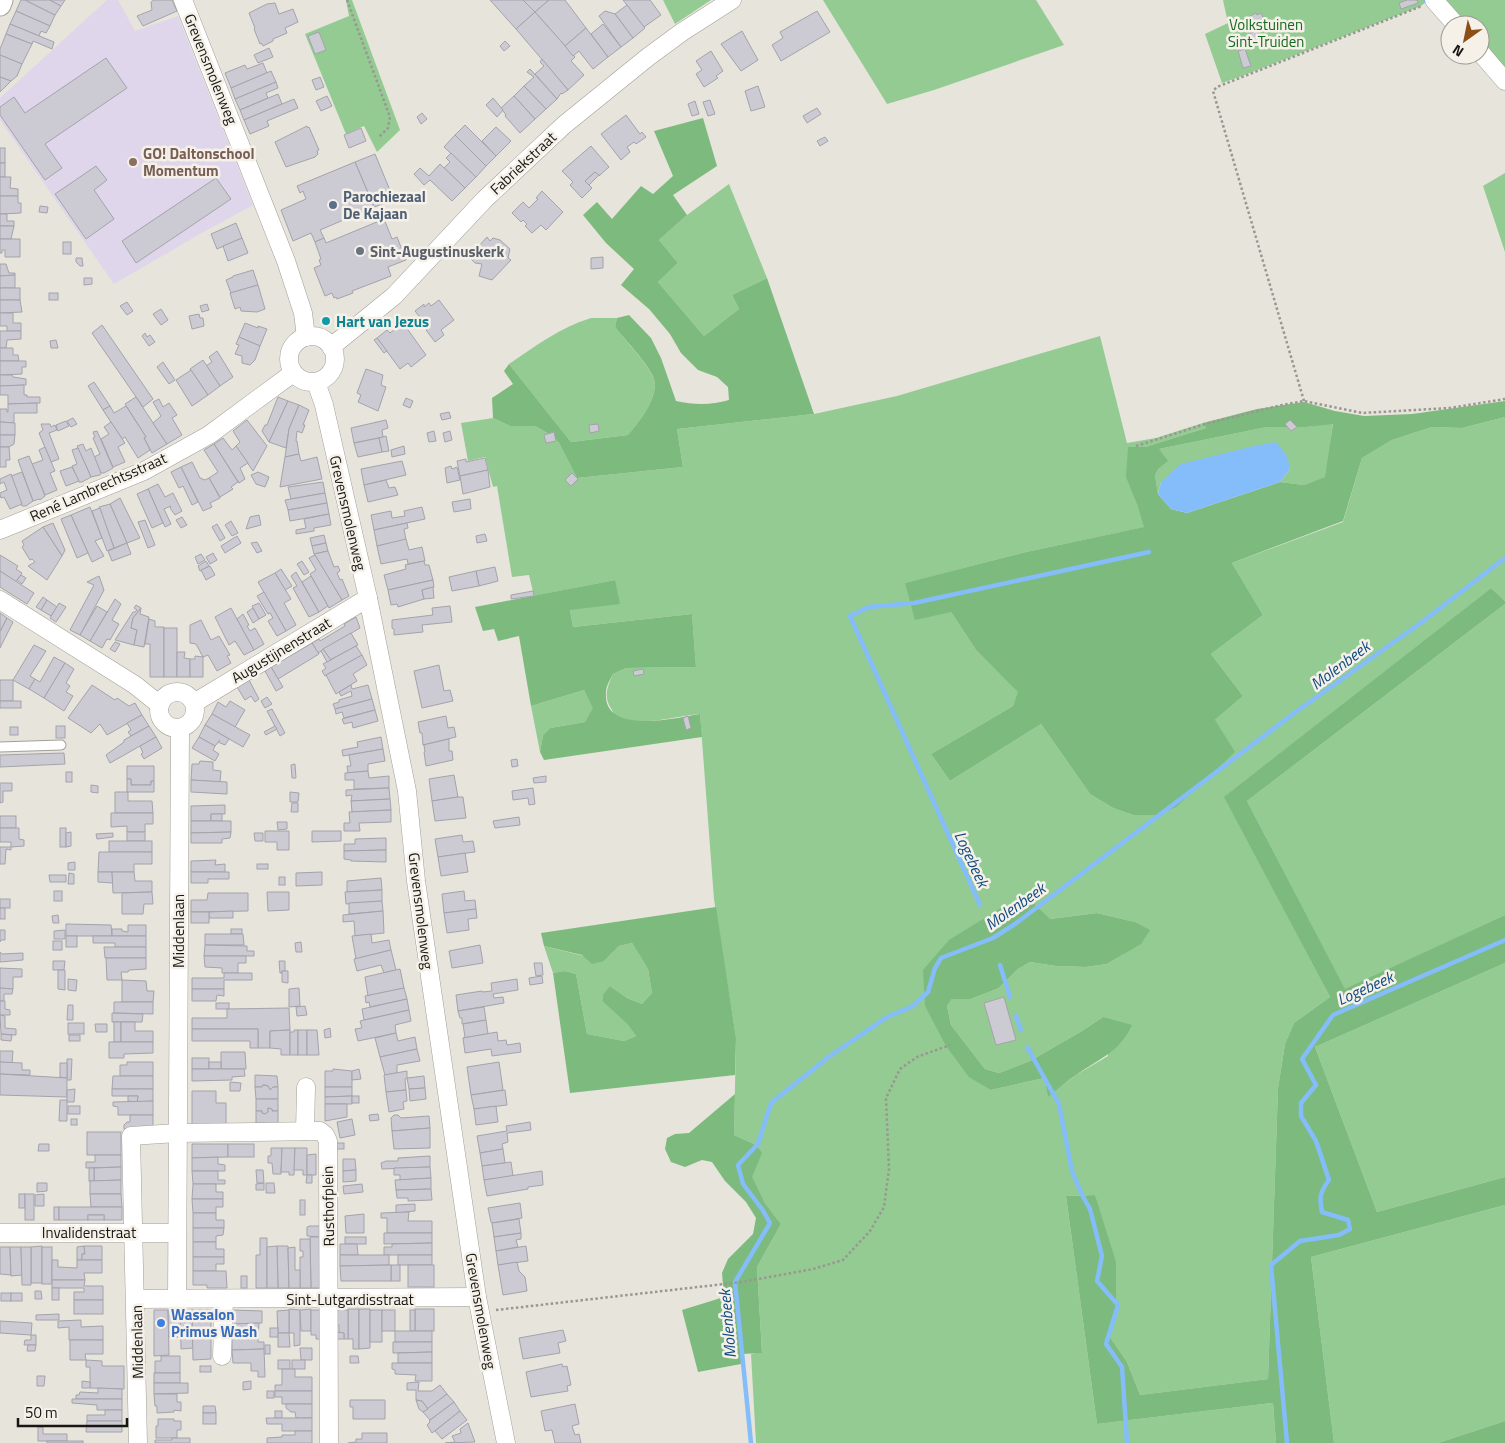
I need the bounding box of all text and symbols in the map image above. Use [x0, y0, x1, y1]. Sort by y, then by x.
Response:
street label: Grevensmolenweg [178, 10, 244, 128]
park label: Volkstuinen Sint-Truiden [1228, 13, 1304, 53]
north arrow [1440, 15, 1490, 65]
text: N [1448, 40, 1467, 63]
street label: Fabriekstraat [485, 126, 562, 200]
place label: GO! Daltonschool Momentum [143, 142, 255, 182]
marker: GO! Daltonschool Momentum [127, 156, 139, 168]
place label: Parochiezaal De Kajaan [343, 185, 426, 225]
marker: Parochiezaal De Kajaan [327, 199, 339, 211]
place label: Sint-Augustinuskerk [370, 240, 504, 263]
marker: Sint-Augustinuskerk [354, 245, 366, 257]
place label: Hart van Jezus [336, 310, 429, 333]
marker: Hart van Jezus [320, 315, 332, 327]
street label: René Lambrechtsstraat [26, 446, 171, 528]
street label: Grevensmolenweg [324, 453, 372, 573]
street label: Augustijnenstraat [227, 611, 336, 689]
water label: Molenbeek [1305, 634, 1376, 695]
water label: Logebeek [949, 827, 996, 893]
street label: Grevensmolenweg [402, 851, 440, 971]
water label: Molenbeek [980, 875, 1052, 936]
street label: Middenlaan [167, 894, 190, 968]
water label: Logebeek [1333, 964, 1399, 1011]
street label: Rusthofplein [316, 1165, 340, 1247]
street label: Invalidenstraat [42, 1221, 137, 1244]
street label: Grevensmolenweg [459, 1251, 503, 1371]
water label: Molenbeek [712, 1287, 742, 1359]
street label: Sint-Lutgardisstraat [286, 1288, 414, 1311]
place label: Wassalon Primus Wash [171, 1303, 257, 1343]
street label: Middenlaan [125, 1305, 149, 1379]
marker: Wassalon Primus Wash [155, 1317, 167, 1329]
scale bar [18, 1396, 126, 1428]
text: 50 m [25, 1401, 58, 1424]

